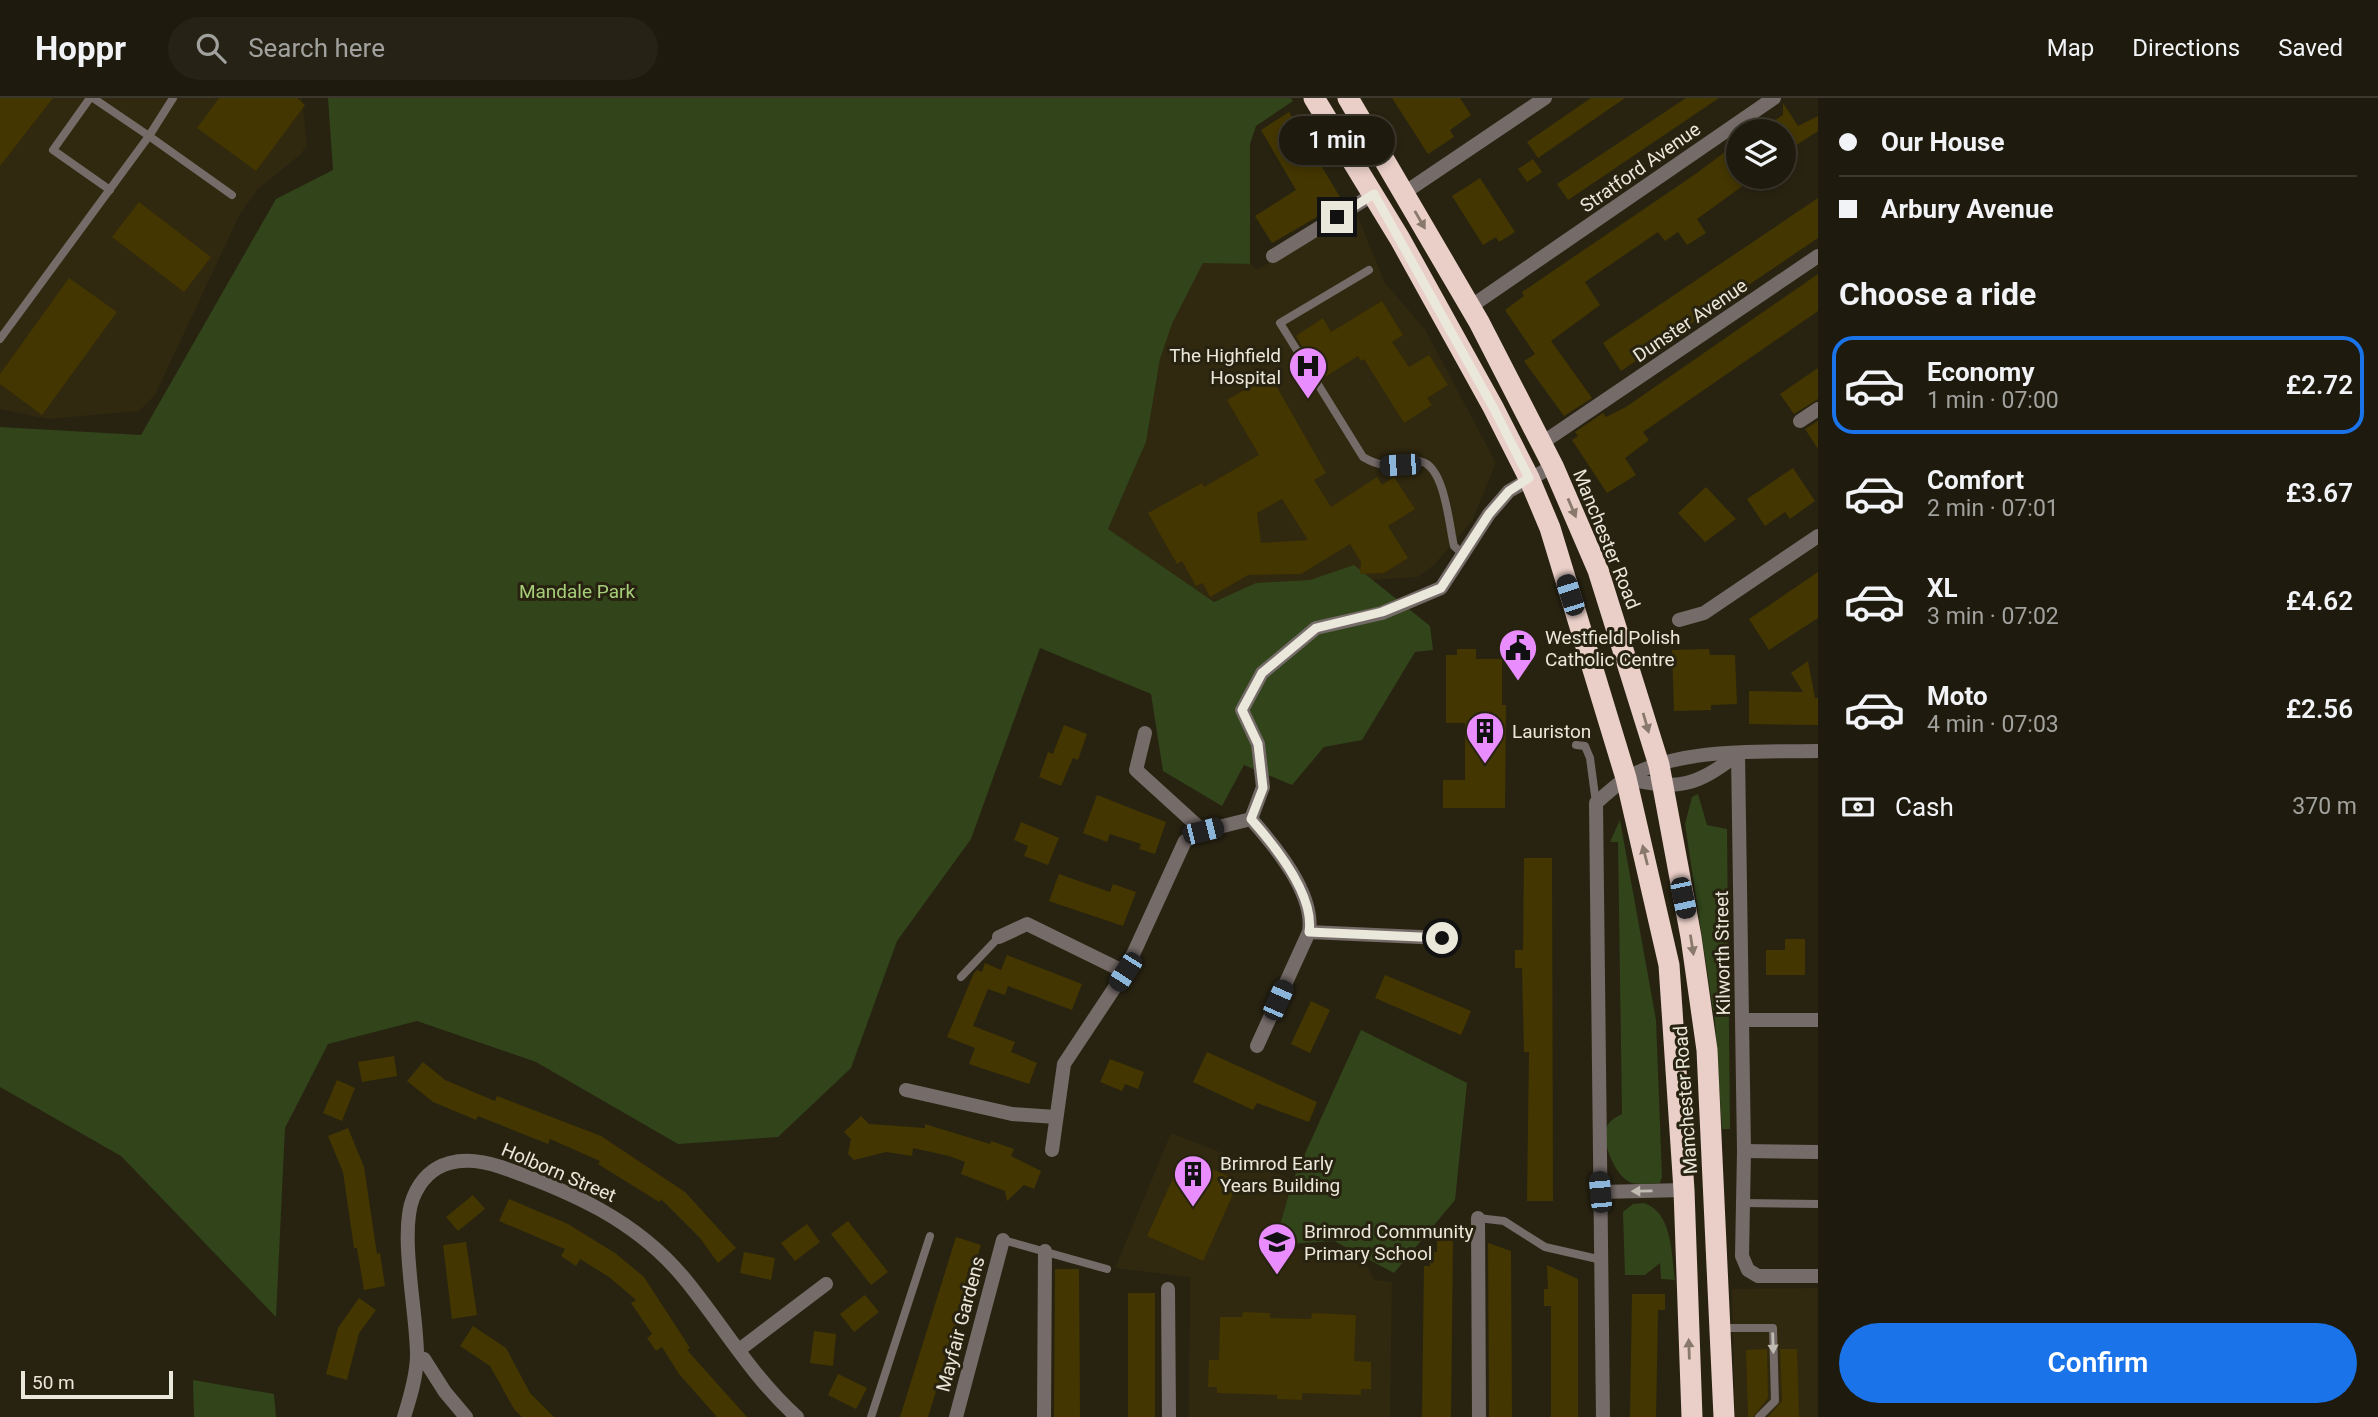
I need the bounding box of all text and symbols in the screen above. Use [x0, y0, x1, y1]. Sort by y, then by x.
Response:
search box [168, 17, 658, 80]
text: Hoppr [35, 29, 126, 68]
icon: search [192, 29, 230, 67]
text: Search here [248, 33, 385, 63]
text: Map [2047, 34, 2094, 62]
text: Directions [2132, 34, 2240, 62]
text: Saved [2278, 34, 2343, 62]
callout: 1 min [1279, 116, 1395, 164]
street label: Stratford Avenue [1576, 117, 1705, 217]
map controls [1726, 119, 1796, 189]
button: layers [1726, 119, 1796, 189]
text: 1 min [1308, 127, 1366, 154]
text: Our House [1881, 127, 2004, 157]
text: Arbury Avenue [1881, 194, 2054, 224]
route end [1321, 201, 1353, 233]
one-way arrow [1414, 211, 1426, 230]
street label: Dunster Avenue [1629, 274, 1752, 367]
text: Choose a ride [1839, 275, 2036, 313]
place label: The Highfield Hospital [1169, 344, 1281, 389]
hospital icon: The Highfield Hospital [1287, 345, 1329, 400]
icon: car [1843, 354, 1906, 417]
text: Economy [1927, 357, 2034, 387]
text: £2.72 [2286, 370, 2353, 400]
text: 1 min · 07:00 [1927, 387, 2059, 414]
car [1379, 453, 1422, 477]
icon: car [1843, 462, 1906, 525]
text: Comfort [1927, 465, 2024, 495]
street label: Manchester Road [1568, 466, 1645, 612]
text: £3.67 [2286, 478, 2353, 508]
text: 2 min · 07:01 [1927, 495, 2059, 522]
one-way arrow [1566, 498, 1578, 518]
icon: car [1843, 570, 1906, 633]
car [1554, 572, 1587, 618]
text: XL [1927, 573, 1958, 603]
park label: Mandale Park [519, 580, 635, 603]
text: £4.62 [2286, 586, 2353, 616]
text: 3 min · 07:02 [1927, 603, 2059, 630]
place label: Westfield Polish Catholic Centre [1545, 626, 1681, 671]
public building icon: Westfield Polish Catholic Centre [1497, 627, 1539, 682]
icon: car [1843, 678, 1906, 741]
text: Moto [1927, 681, 1988, 711]
text: £2.56 [2286, 694, 2353, 724]
building icon: Lauriston [1464, 710, 1506, 765]
text: 4 min · 07:03 [1927, 711, 2059, 738]
one-way arrow [1642, 712, 1652, 733]
place label: Lauriston [1512, 720, 1591, 743]
icon: cash [1839, 788, 1877, 826]
text: Cash [1895, 792, 1954, 822]
text: 370 m [2292, 793, 2357, 820]
car [1181, 816, 1226, 846]
one-way arrow [1639, 844, 1650, 866]
car [1669, 875, 1698, 921]
street label: Kilworth Street [1710, 890, 1735, 1016]
route start [1426, 922, 1458, 954]
one-way arrow [1687, 934, 1698, 956]
car [1105, 949, 1146, 995]
car [1260, 977, 1297, 1023]
street label: Manchester Road [1669, 1025, 1702, 1175]
street label: Holborn Street [498, 1138, 620, 1207]
place label: Brimrod Early Years Building [1220, 1152, 1340, 1197]
building icon: Brimrod Early Years Building [1172, 1153, 1214, 1208]
car [1588, 1170, 1613, 1214]
one-way arrow [1631, 1185, 1653, 1196]
place label: Brimrod Community Primary School [1304, 1220, 1473, 1265]
school or university icon: Brimrod Community Primary School [1256, 1221, 1298, 1276]
street label: Mayfair Gardens [931, 1254, 990, 1394]
button: Confirm [1839, 1323, 2357, 1403]
one-way arrow [1768, 1332, 1779, 1354]
one-way arrow [1684, 1338, 1695, 1360]
scale bar [21, 1368, 173, 1400]
text: 50 m [32, 1371, 75, 1394]

